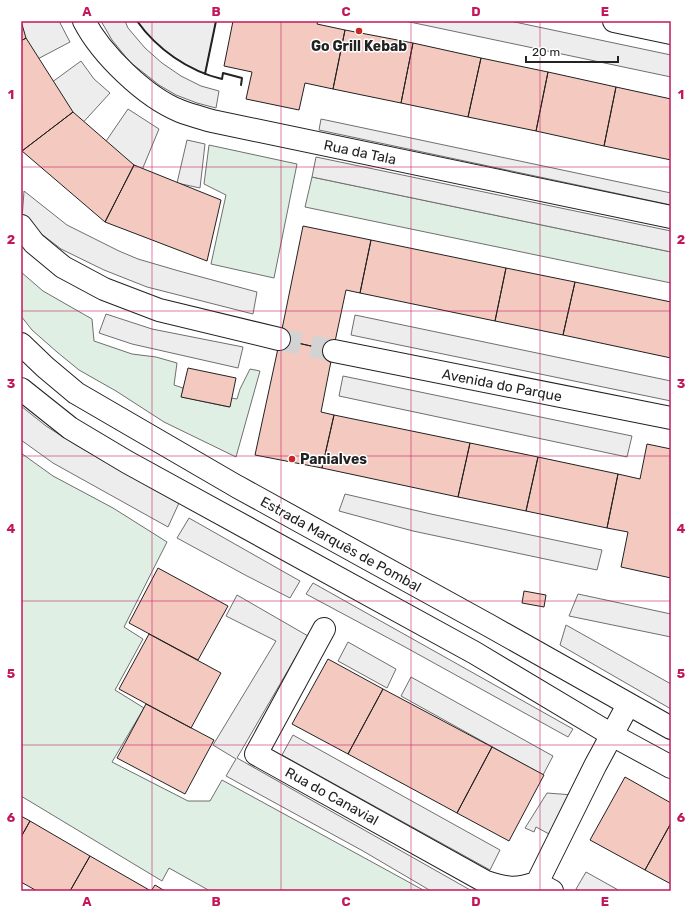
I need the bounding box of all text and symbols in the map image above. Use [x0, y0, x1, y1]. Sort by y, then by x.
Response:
text: A [82, 4, 92, 19]
text: B [211, 4, 221, 19]
text: C [341, 4, 351, 19]
text: D [471, 4, 481, 19]
text: E [601, 4, 609, 19]
marker: Go Grill Kebab [354, 26, 364, 36]
place label: Go Grill Kebab [311, 38, 407, 55]
scale bar [526, 38, 618, 64]
text: 20 m [532, 45, 560, 59]
text: 1 [8, 87, 14, 102]
text: 1 [678, 87, 684, 102]
street label: Rua da Tala [322, 137, 398, 168]
text: 2 [7, 232, 15, 247]
text: 2 [677, 232, 685, 247]
street label: Avenida do Parque [440, 366, 563, 405]
text: 3 [7, 376, 16, 391]
text: 3 [677, 376, 686, 391]
place label: Panialves [300, 451, 367, 468]
marker: Panialves [287, 454, 297, 464]
street label: Estrada Marquês de Pombal [257, 493, 424, 596]
text: 4 [7, 521, 16, 536]
text: 4 [677, 521, 686, 536]
text: 5 [7, 666, 15, 681]
text: 5 [677, 666, 685, 681]
street label: Rua do Canavial [282, 764, 381, 829]
text: 6 [7, 810, 16, 825]
text: 6 [677, 810, 686, 825]
text: A [82, 894, 92, 909]
text: B [211, 894, 221, 909]
text: C [341, 894, 351, 909]
text: D [471, 894, 481, 909]
text: E [601, 894, 609, 909]

